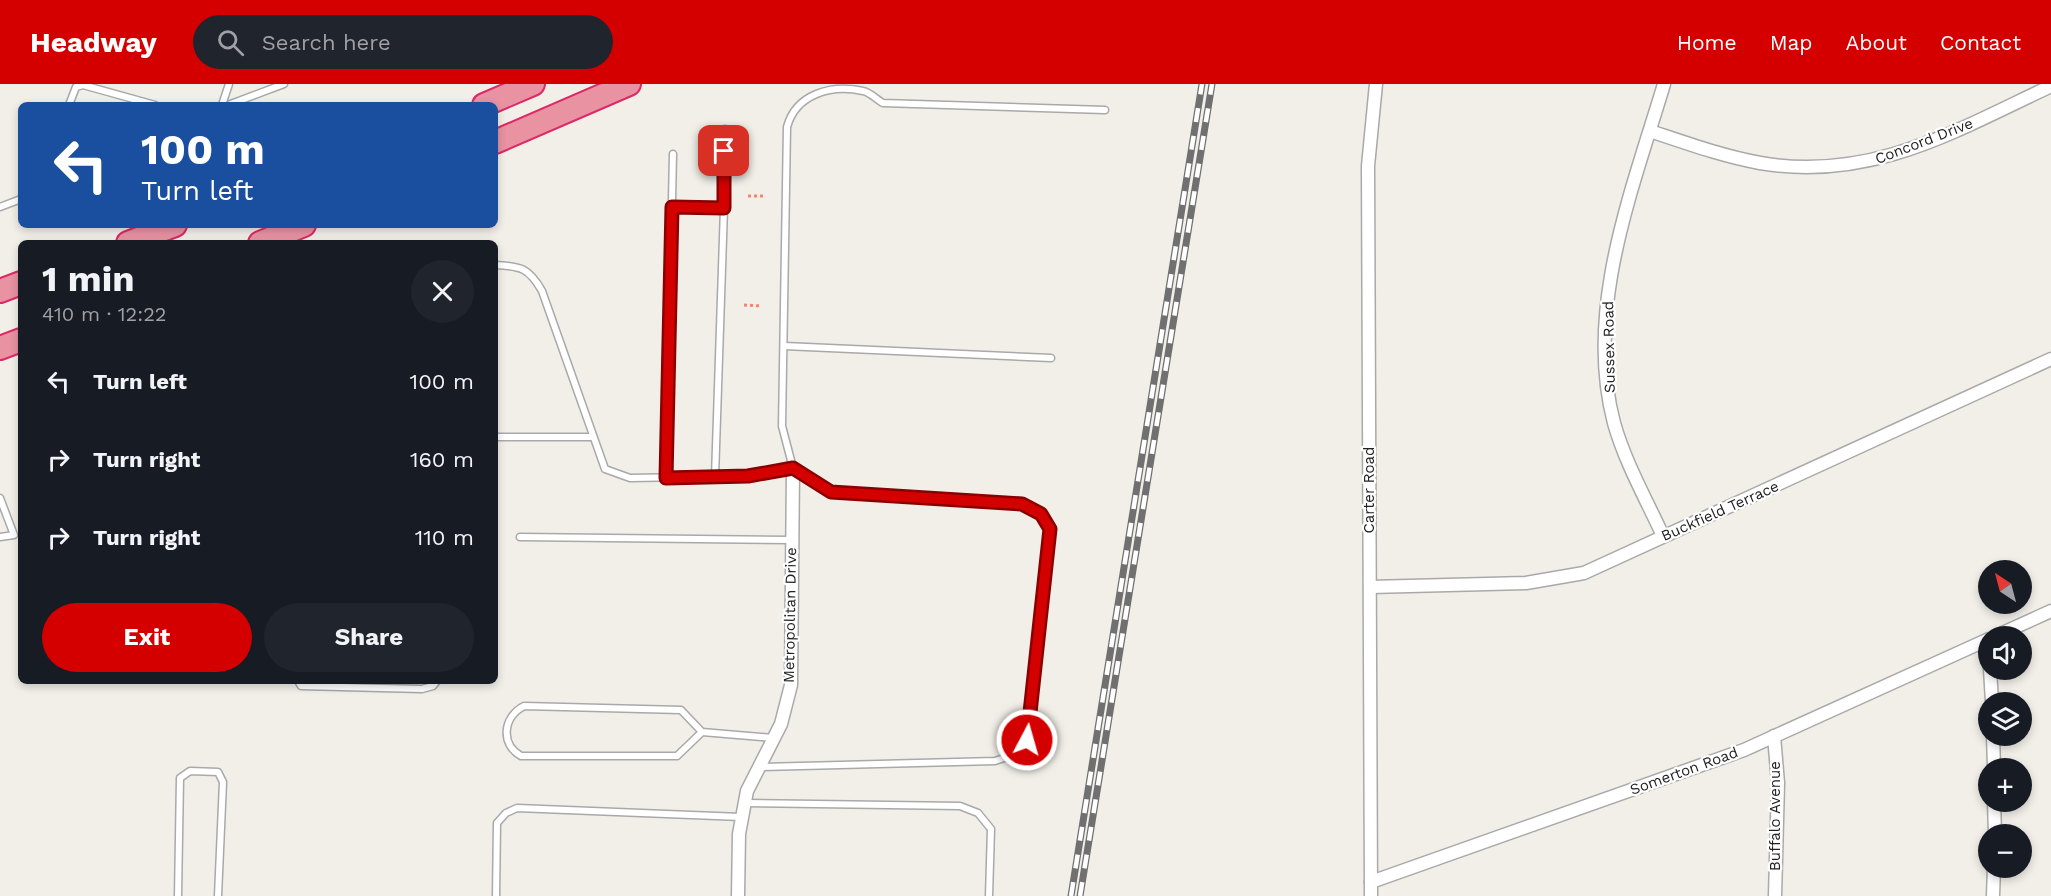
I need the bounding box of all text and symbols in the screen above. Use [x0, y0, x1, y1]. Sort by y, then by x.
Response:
search box [193, 15, 613, 69]
text: Headway [30, 26, 157, 59]
icon: search [214, 26, 247, 59]
text: Search here [262, 30, 391, 55]
text: Home [1677, 30, 1737, 55]
text: Map [1770, 30, 1813, 55]
text: About [1846, 30, 1907, 55]
text: Contact [1940, 30, 2021, 55]
street label: Concord Drive [1872, 114, 1976, 168]
text: 100 m [141, 125, 265, 174]
pin [698, 125, 749, 176]
icon: left [42, 126, 120, 204]
icon: arrive [707, 134, 740, 167]
text: Turn left [141, 175, 253, 207]
text: 1 min [42, 258, 134, 300]
button: close [411, 260, 474, 323]
street label: Sussex Road [1599, 301, 1619, 393]
text: 410 m · 12:22 [42, 302, 166, 326]
icon: left [42, 365, 75, 398]
text: Turn left [93, 369, 187, 394]
text: 100 m [410, 369, 474, 394]
icon: right [42, 443, 75, 476]
text: Turn right [93, 447, 200, 472]
text: 160 m [410, 447, 474, 472]
street label: Carter Road [1360, 447, 1378, 533]
street label: Buckfield Terrace [1658, 477, 1782, 545]
icon: right [42, 521, 75, 554]
text: Turn right [93, 525, 200, 550]
text: 110 m [415, 525, 474, 550]
street label: Metropolitan Drive [780, 547, 800, 683]
north arrow [1978, 560, 2032, 614]
map controls [1978, 560, 2032, 878]
button: Exit [42, 603, 252, 672]
button: Share [264, 603, 474, 672]
button: sound [1978, 626, 2032, 680]
button: layers [1978, 692, 2032, 746]
position arrow [995, 708, 1059, 772]
street label: Somerton Road [1628, 743, 1740, 799]
button: + [1978, 758, 2032, 812]
street label: Buffalo Avenue [1766, 761, 1784, 871]
button: − [1978, 824, 2032, 878]

